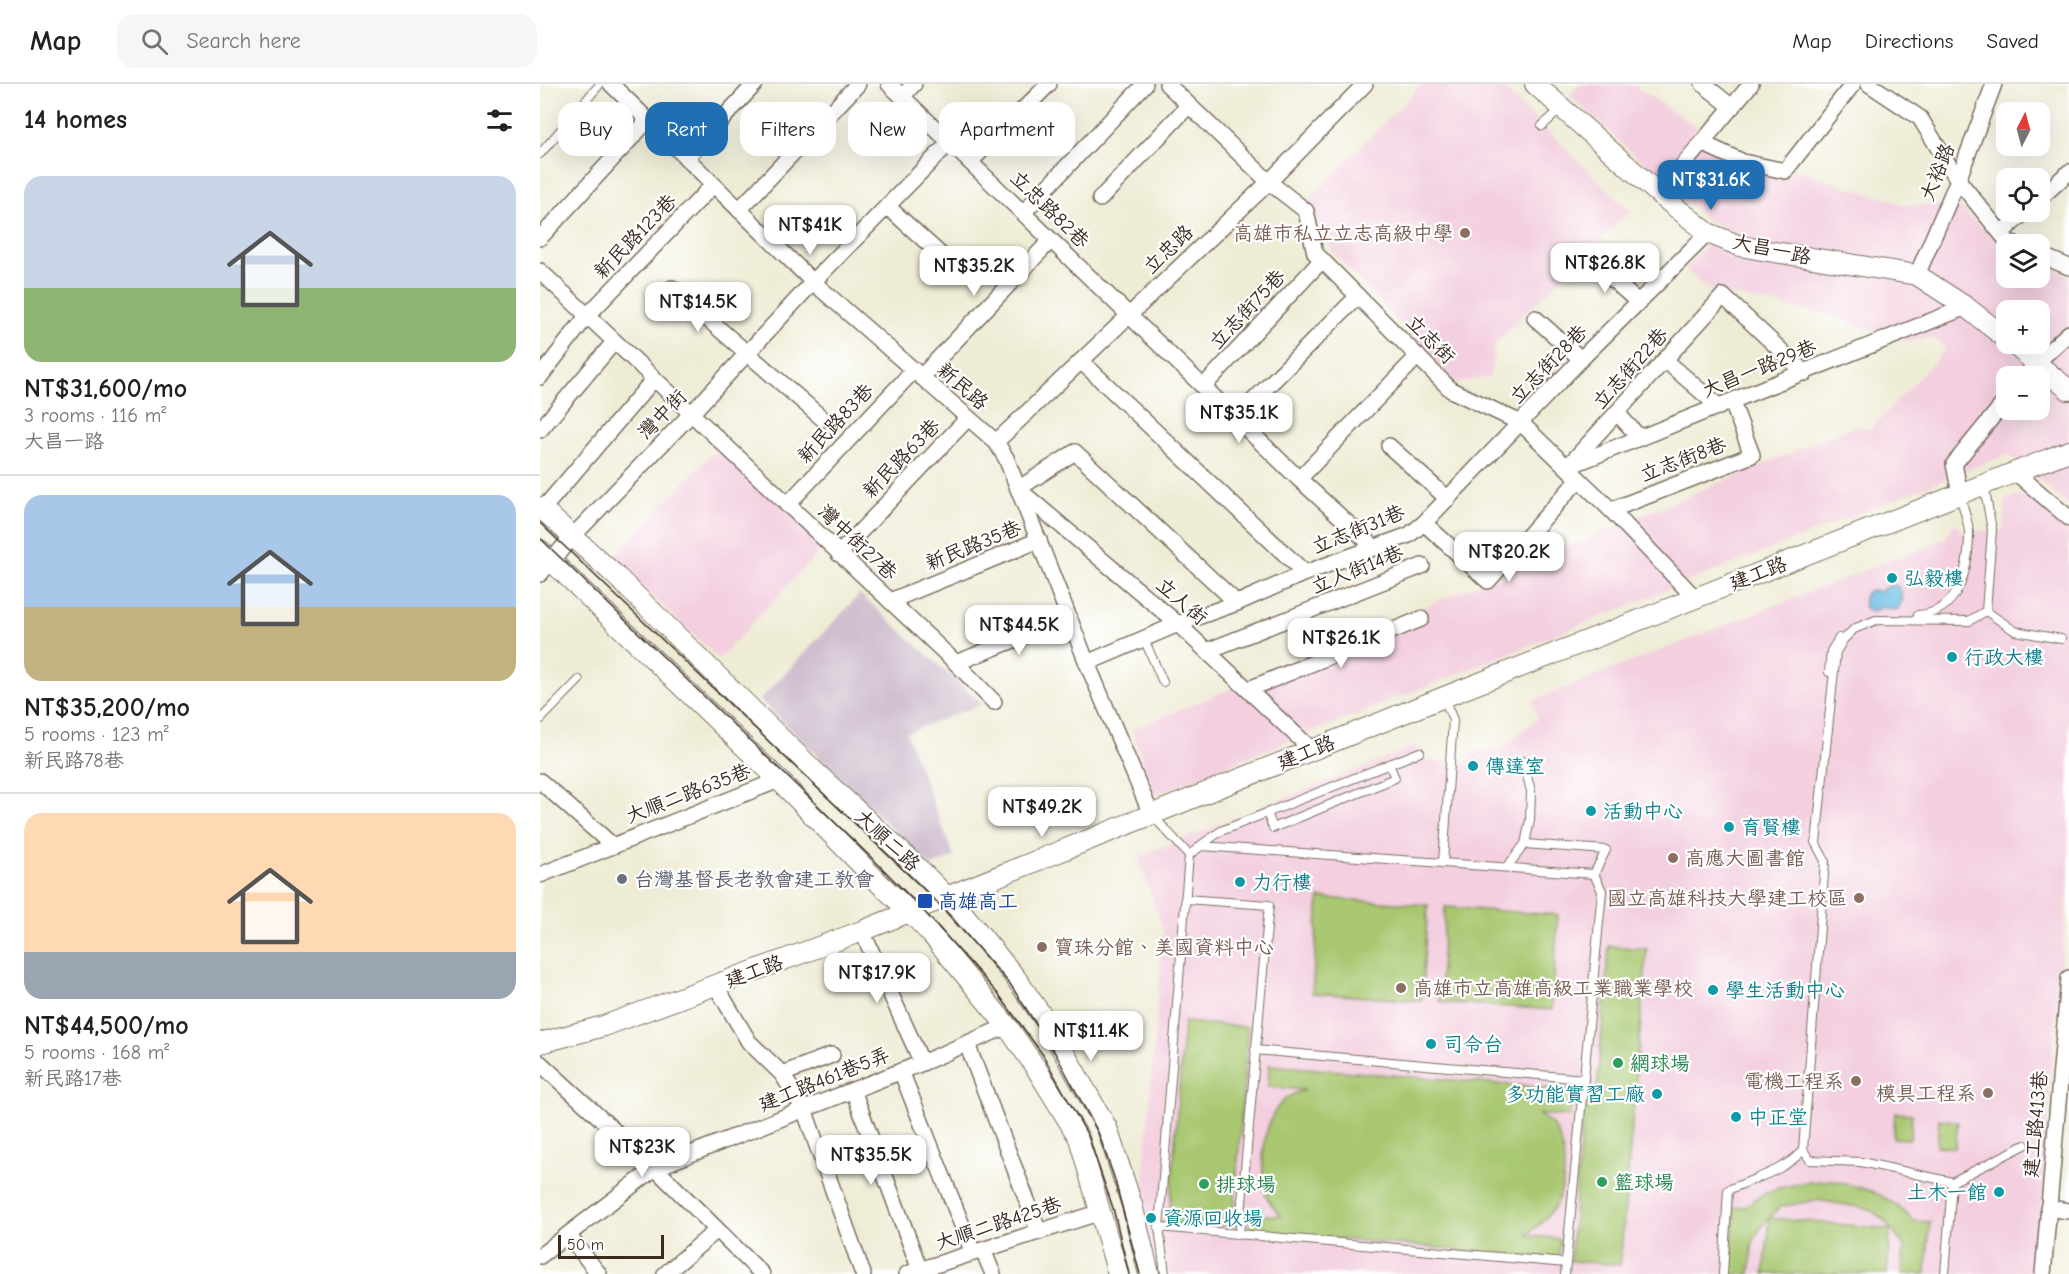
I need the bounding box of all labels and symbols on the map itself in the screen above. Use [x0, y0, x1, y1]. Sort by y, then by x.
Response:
north arrow [1996, 102, 2050, 156]
street label: 大裕路 [1916, 139, 1960, 204]
pin: NT$31.6K [1649, 160, 1773, 211]
street label: 立忠路82巷 [1005, 166, 1095, 253]
street label: 新民路123巷 [589, 189, 682, 283]
pin: NT$41K [761, 205, 859, 256]
street label: 立忠路 [1139, 220, 1199, 278]
place label: 高雄市私立立志高級中學 [1233, 222, 1453, 245]
marker: 高雄市私立立志高級中學 [1458, 226, 1472, 240]
street label: 大昌一路 [1730, 230, 1814, 269]
pin: NT$26.8K [1543, 243, 1667, 294]
pin: NT$35.2K [912, 246, 1036, 297]
street label: 立志街75巷 [1205, 264, 1291, 354]
pin: NT$14.5K [636, 282, 760, 333]
street label: 立志街 [1401, 310, 1460, 369]
street label: 立志街28巷 [1505, 319, 1592, 409]
street label: 立志街22巷 [1588, 322, 1673, 414]
street label: 大昌一路29巷 [1699, 335, 1821, 402]
street label: 新民路 [932, 358, 994, 415]
street label: 新民路83巷 [793, 378, 879, 468]
street label: 灣中街 [633, 385, 691, 444]
pin: NT$35.1K [1177, 393, 1301, 444]
street label: 新民路63巷 [858, 413, 945, 503]
street label: 立志街8巷 [1637, 432, 1730, 486]
street label: 灣中街27巷 [813, 500, 903, 586]
street label: 立志街31巷 [1308, 500, 1409, 558]
street label: 新民路35巷 [922, 516, 1025, 575]
pin: NT$20.2K [1447, 532, 1571, 583]
street label: 立人街14巷 [1308, 540, 1408, 598]
street label: 建工路 [1726, 552, 1791, 595]
place label: 弘毅樓 [1904, 567, 1964, 590]
marker: 弘毅樓 [1885, 571, 1899, 585]
street label: 立人街 [1151, 573, 1212, 630]
pin: NT$44.5K [957, 605, 1081, 656]
pin: NT$26.1K [1279, 618, 1403, 669]
place label: 行政大樓 [1964, 646, 2044, 669]
marker: 行政大樓 [1945, 650, 1959, 664]
street label: 建工路 [1274, 730, 1339, 774]
place label: 傳達室 [1485, 755, 1545, 778]
street label: 大順二路635巷 [623, 759, 755, 828]
marker: 傳達室 [1466, 759, 1480, 773]
pin: NT$49.2K [980, 787, 1104, 838]
place label: 活動中心 [1603, 800, 1683, 823]
marker: 活動中心 [1584, 804, 1598, 818]
street label: 大順二路 [851, 805, 925, 877]
place label: 育賢樓 [1741, 816, 1801, 839]
marker: 育賢樓 [1722, 820, 1736, 834]
place label: 高應大圖書館 [1685, 847, 1805, 870]
marker: 高應大圖書館 [1666, 851, 1680, 865]
place label: 台灣基督長老教會建工教會 [634, 868, 875, 891]
place label: 力行樓 [1252, 871, 1312, 894]
marker: 台灣基督長老教會建工教會 [615, 872, 629, 886]
marker: 力行樓 [1233, 875, 1247, 889]
place label: 國立高雄科技大學建工校區 [1607, 887, 1847, 910]
place label: 高雄高工 [938, 890, 1018, 913]
marker: 國立高雄科技大學建工校區 [1852, 891, 1866, 905]
marker: 高雄高工 [916, 892, 934, 910]
place label: 寶珠分館、美國資料中心 [1054, 936, 1274, 959]
marker: 寶珠分館、美國資料中心 [1035, 940, 1049, 954]
street label: 建工路 [722, 950, 787, 993]
pin: NT$17.9K [815, 953, 939, 1004]
place label: 高雄市立高雄高級工業職業學校 [1413, 977, 1693, 1000]
place label: 學生活動中心 [1725, 979, 1845, 1002]
marker: 高雄市立高雄高級工業職業學校 [1394, 981, 1408, 995]
marker: 學生活動中心 [1706, 983, 1720, 997]
pin: NT$11.4K [1029, 1011, 1153, 1062]
place label: 司令台 [1443, 1033, 1503, 1056]
marker: 司令台 [1424, 1037, 1438, 1051]
street label: 建工路461巷5弄 [755, 1043, 893, 1116]
place label: 網球場 [1630, 1052, 1690, 1075]
marker: 網球場 [1611, 1056, 1625, 1070]
street label: 建工路413巷 [2019, 1068, 2052, 1179]
place label: 電機工程系 [1744, 1070, 1844, 1093]
marker: 電機工程系 [1849, 1074, 1863, 1088]
place label: 模具工程系 [1876, 1082, 1976, 1105]
place label: 多功能實習工廠 [1505, 1083, 1645, 1106]
marker: 模具工程系 [1981, 1086, 1995, 1100]
marker: 多功能實習工廠 [1650, 1087, 1664, 1101]
place label: 中正堂 [1748, 1106, 1808, 1129]
marker: 中正堂 [1729, 1110, 1743, 1124]
pin: NT$23K [593, 1127, 691, 1178]
pin: NT$35.5K [809, 1135, 933, 1186]
place label: 籃球場 [1614, 1171, 1674, 1194]
place label: 排球場 [1216, 1173, 1276, 1196]
marker: 籃球場 [1595, 1175, 1609, 1189]
marker: 排球場 [1197, 1177, 1211, 1191]
place label: 土木一館 [1907, 1181, 1987, 1204]
marker: 土木一館 [1992, 1185, 2006, 1199]
street label: 大順二路425巷 [932, 1192, 1065, 1255]
place label: 資源回收場 [1163, 1207, 1263, 1230]
marker: 資源回收場 [1144, 1211, 1158, 1225]
scale bar [558, 1232, 664, 1260]

